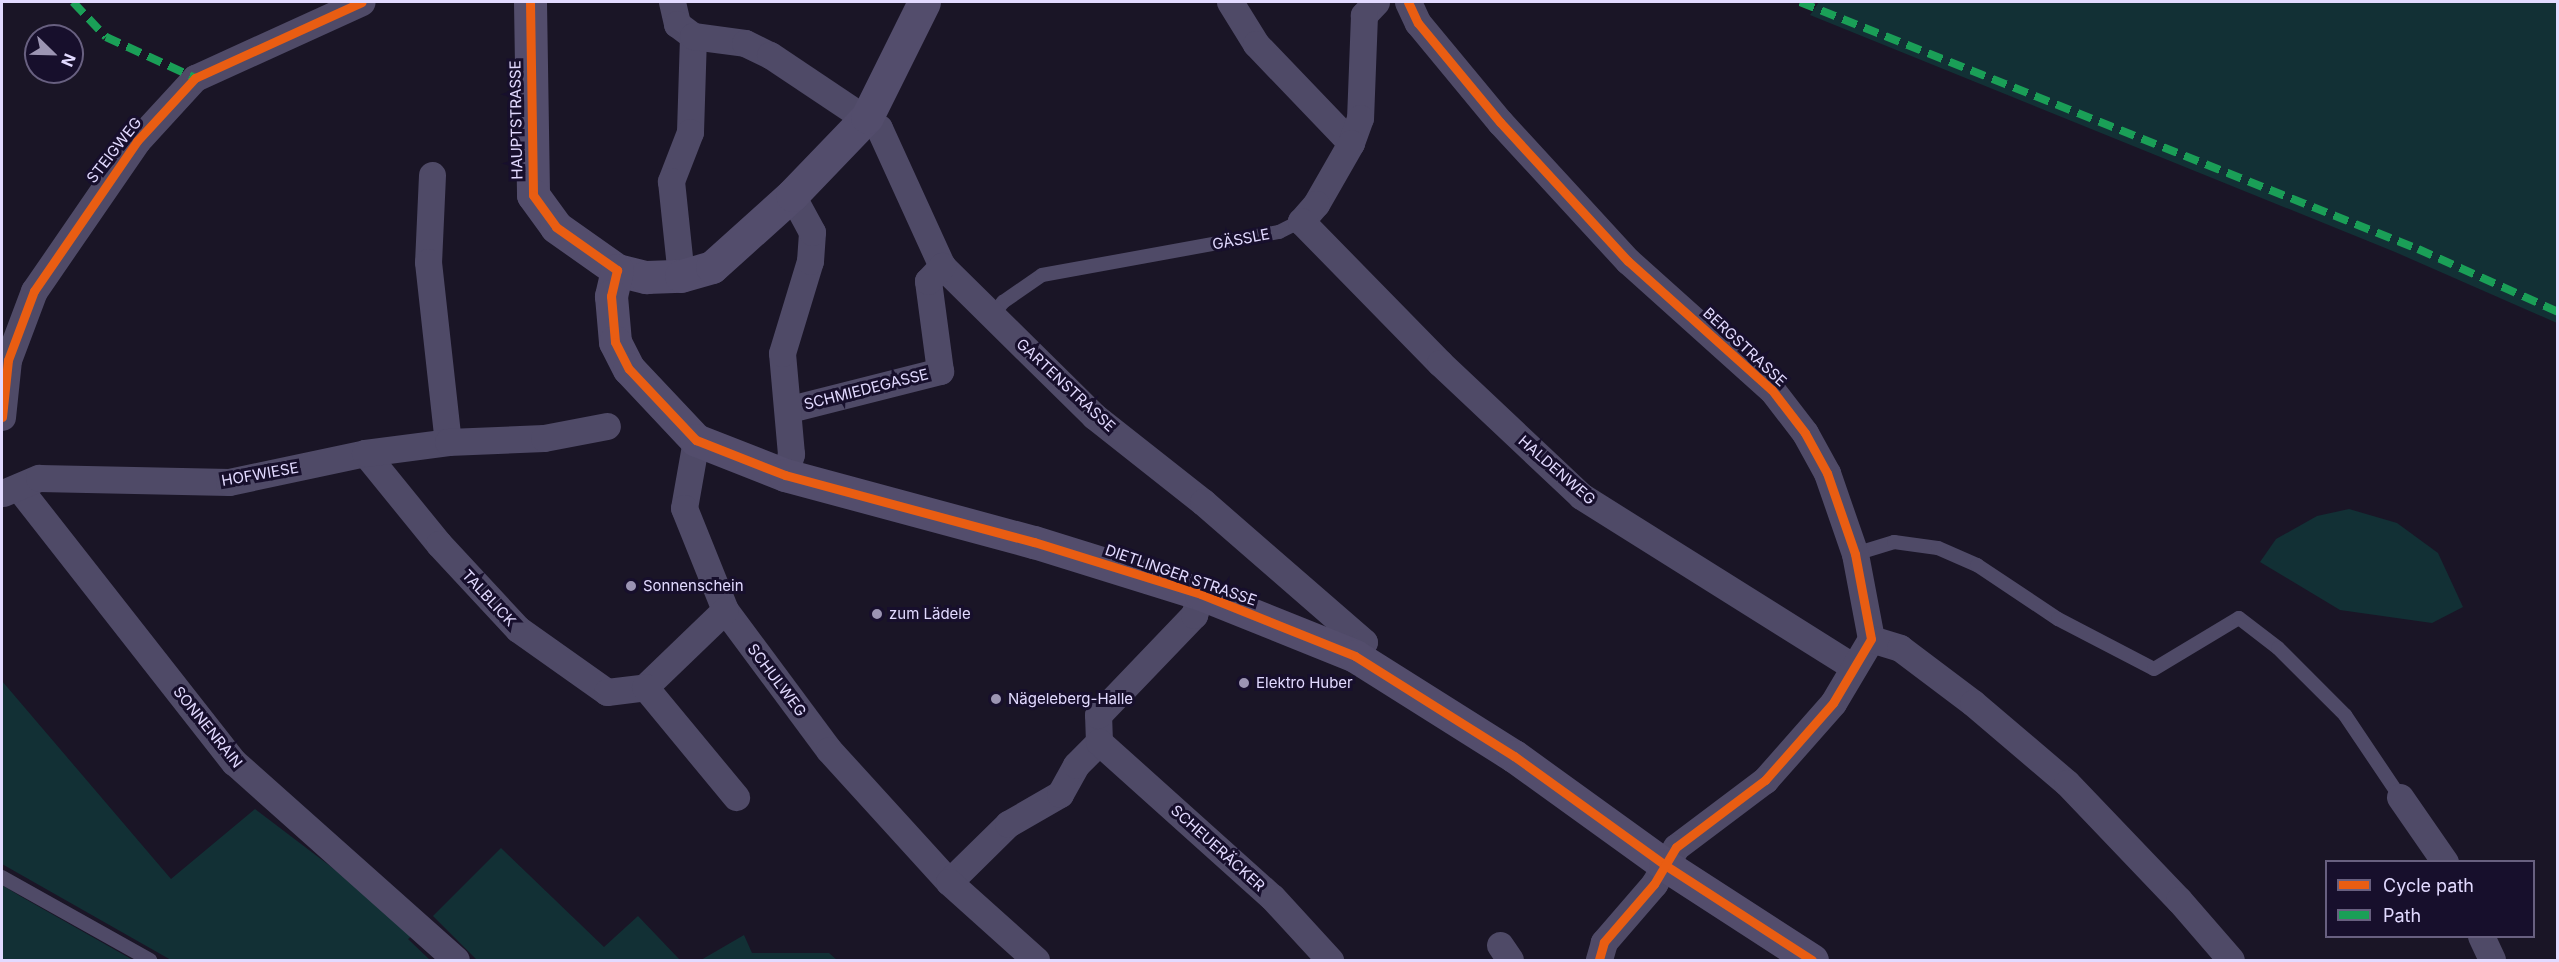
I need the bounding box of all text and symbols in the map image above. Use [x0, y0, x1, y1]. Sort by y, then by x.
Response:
north arrow [24, 24, 84, 84]
text: N [57, 51, 80, 70]
street label: HAUPTSTRASSE [506, 60, 526, 180]
street label: STEIGWEG [83, 114, 145, 186]
street label: GÄSSLE [1211, 225, 1271, 253]
street label: BERGSTRASSE [1700, 304, 1790, 390]
street label: GARTENSTRASSE [1013, 335, 1119, 435]
street label: SCHMIEDEGASSE [802, 365, 930, 413]
street label: HALDENWEG [1515, 432, 1599, 508]
street label: HOFWIESE [220, 458, 300, 490]
street label: DIETLINGER STRASSE [1103, 541, 1259, 609]
street label: TALBLICK [458, 566, 520, 630]
place label: Sonnenschein [643, 577, 744, 595]
marker: Sonnenschein [624, 579, 638, 593]
place label: zum Lädele [889, 605, 971, 623]
marker: zum Lädele [870, 607, 884, 621]
street label: SCHULWEG [744, 640, 810, 720]
place label: Elektro Huber [1256, 674, 1353, 692]
marker: Elektro Huber [1237, 676, 1251, 690]
street label: SONNENRAIN [170, 683, 246, 771]
place label: Nägeleberg-Halle [1008, 690, 1133, 708]
marker: Nägeleberg-Halle [989, 692, 1003, 706]
street label: SCHEUERÄCKER [1167, 801, 1269, 895]
legend [2325, 860, 2535, 938]
text: Cycle path [2383, 875, 2474, 896]
text: Path [2383, 905, 2421, 926]

